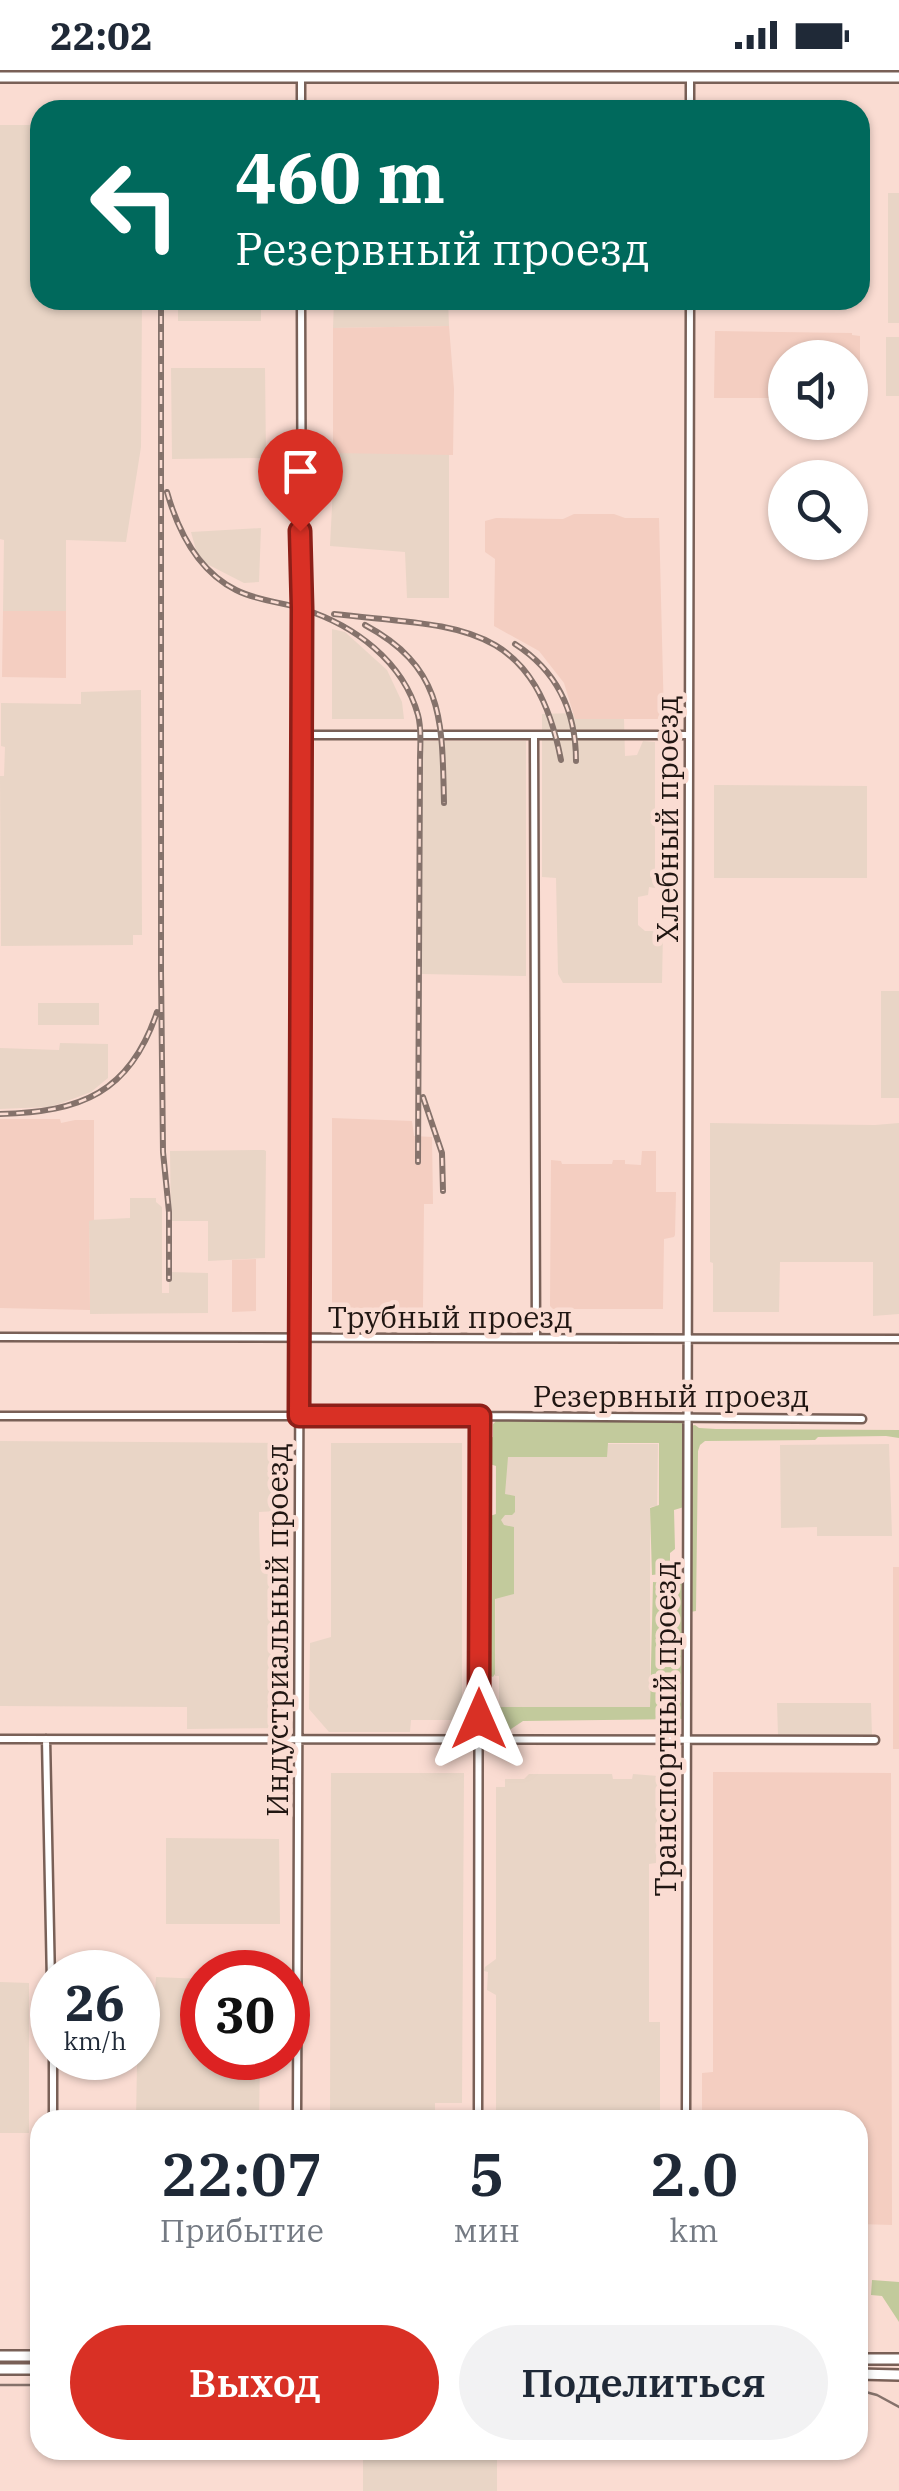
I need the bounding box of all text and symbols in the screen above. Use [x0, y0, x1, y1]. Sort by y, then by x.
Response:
text: 22:02 [50, 11, 153, 60]
text: 460 m [235, 131, 445, 222]
icon: left [70, 140, 200, 270]
text: Резервный проезд [235, 219, 650, 277]
map controls [768, 340, 868, 560]
button: sound [768, 340, 868, 440]
pin [258, 429, 343, 532]
icon: arrive [273, 444, 328, 499]
button: search [768, 460, 868, 560]
street label: Хлебный проезд [647, 695, 686, 943]
street label: Трубный проезд [327, 1297, 573, 1336]
street label: Резервный проезд [533, 1376, 809, 1415]
street label: Индустриальный проезд [257, 1443, 296, 1817]
street label: Транспортный проезд [645, 1561, 684, 1897]
position arrow [427, 1667, 531, 1771]
speed limit sign: 30 [180, 1950, 310, 2080]
text: 26 [65, 1970, 125, 2035]
text: km/h [63, 2024, 127, 2057]
text: 22:07 [161, 2134, 323, 2213]
text: 5 [469, 2134, 505, 2213]
text: 2.0 [650, 2134, 738, 2213]
text: Прибытие [160, 2209, 324, 2251]
text: мин [454, 2209, 520, 2251]
text: km [669, 2209, 719, 2251]
button: Выход [70, 2325, 439, 2440]
button: Поделиться [459, 2325, 828, 2440]

